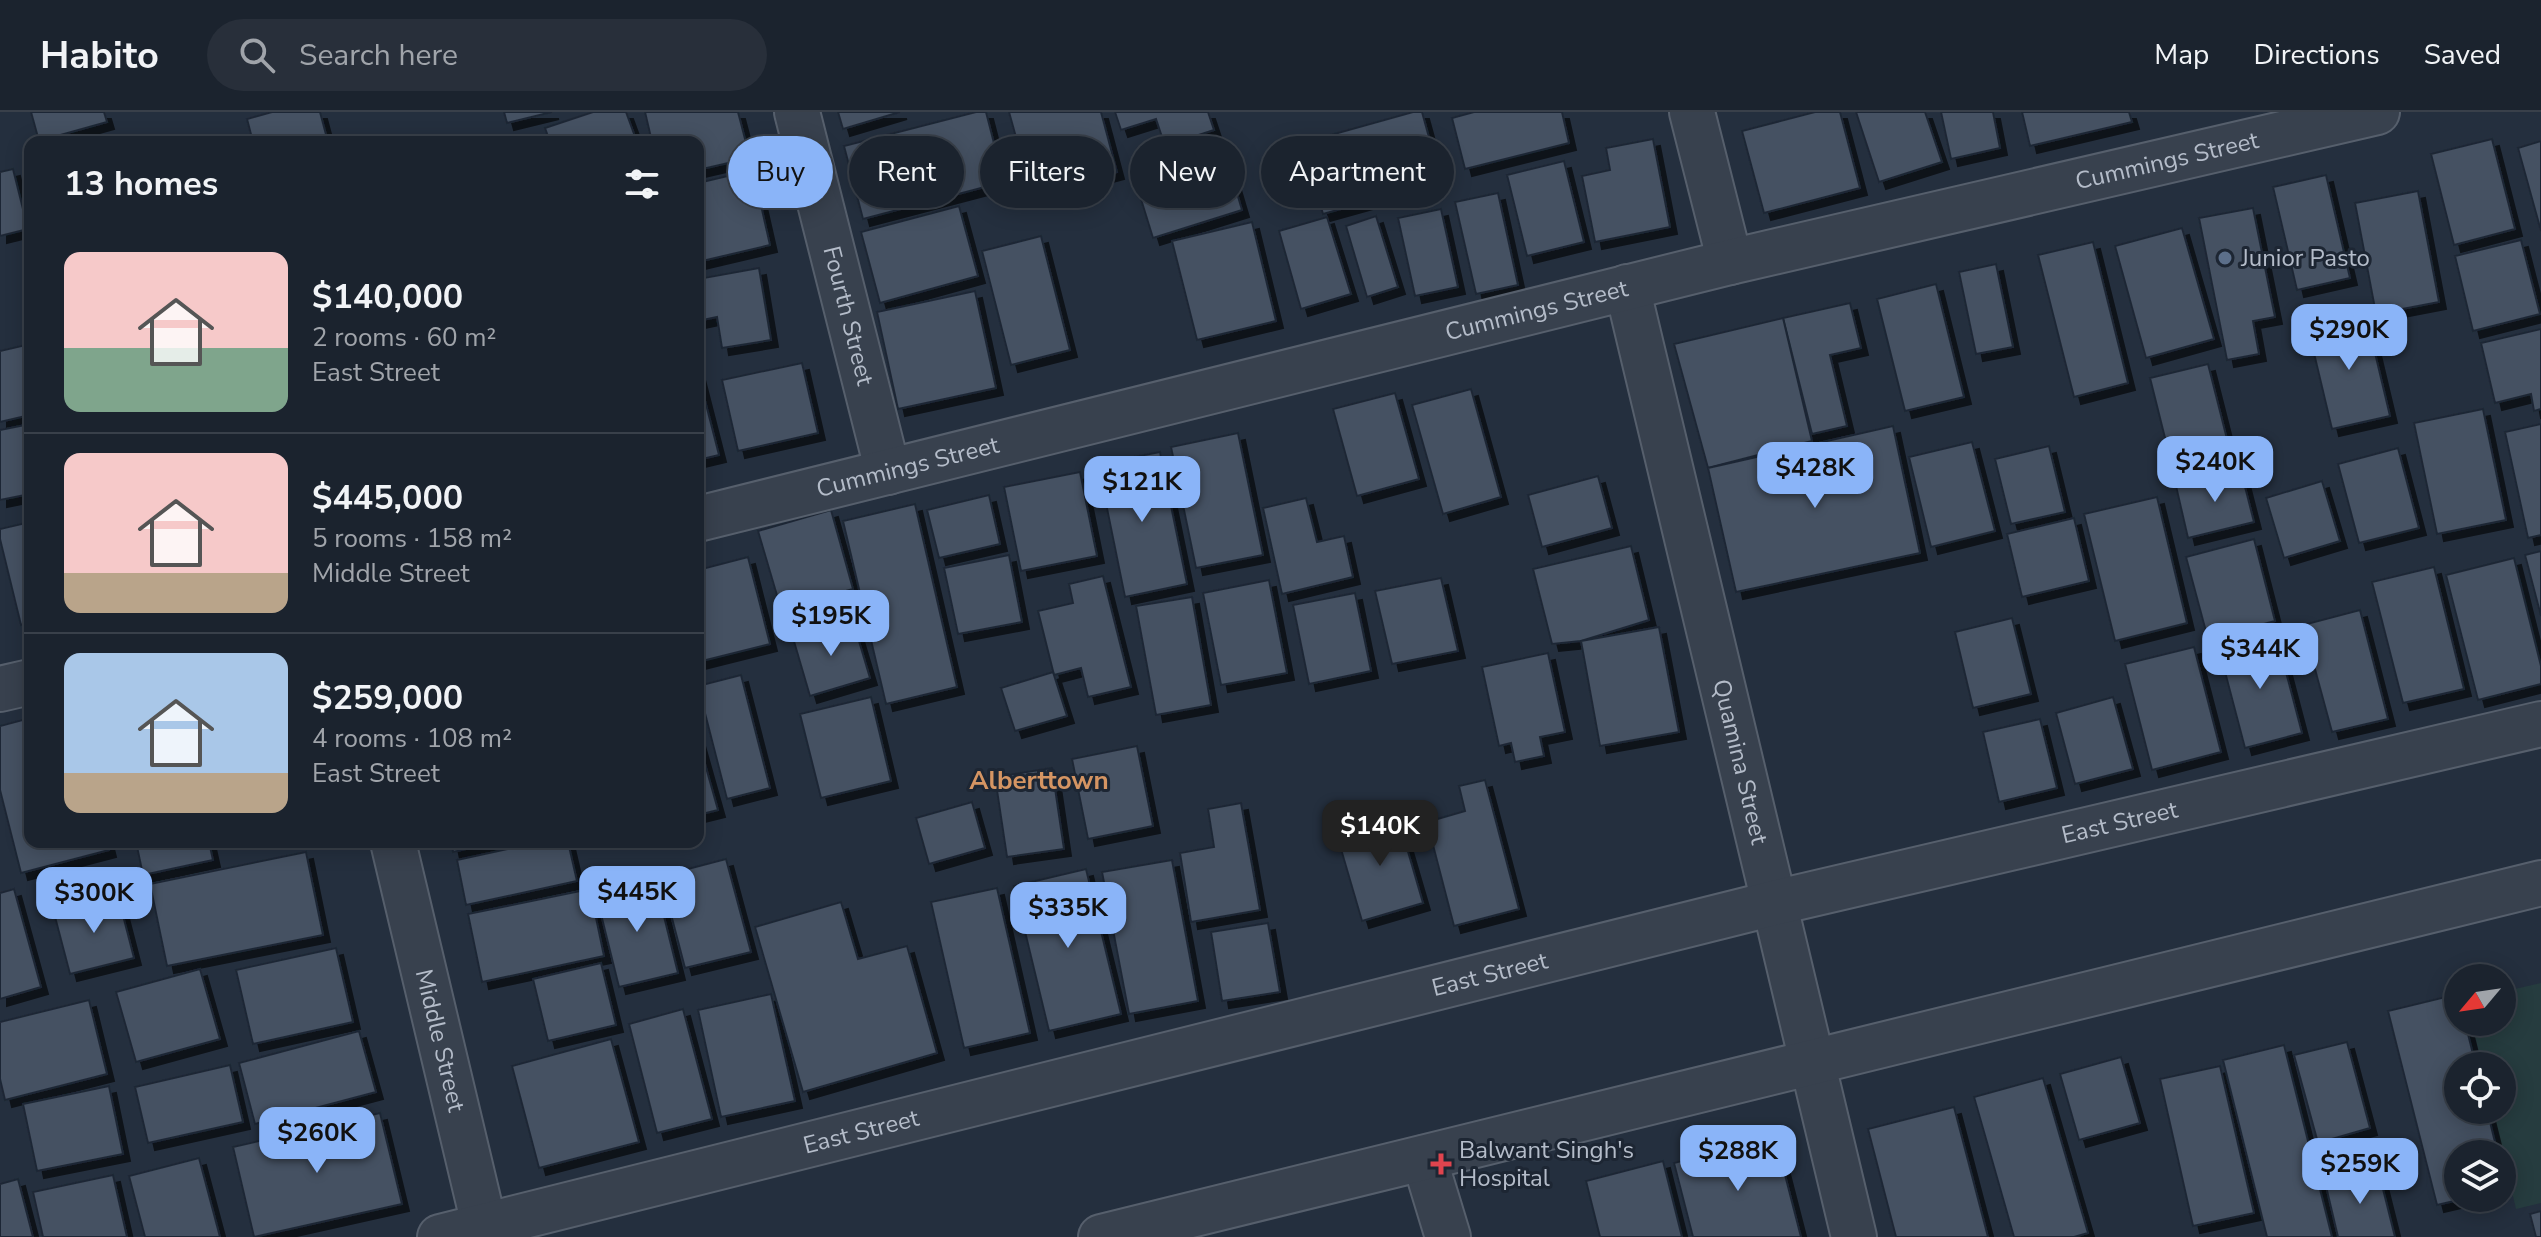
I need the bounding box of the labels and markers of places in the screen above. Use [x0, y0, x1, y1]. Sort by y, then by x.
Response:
place label: Junior Pasto [2240, 242, 2370, 274]
marker: Junior Pasto [2216, 249, 2234, 267]
pin: $290K [2293, 304, 2405, 372]
pin: $240K [2159, 436, 2271, 504]
pin: $428K [1759, 442, 1871, 510]
pin: $121K [1086, 456, 1198, 524]
pin: $195K [775, 590, 887, 658]
pin: $344K [2204, 623, 2316, 691]
pin: $140K [1324, 800, 1436, 868]
pin: $445K [581, 866, 693, 934]
pin: $300K [38, 867, 150, 935]
pin: $335K [1012, 882, 1124, 950]
pin: $260K [261, 1107, 373, 1175]
pin: $288K [1682, 1125, 1794, 1193]
place label: Balwant Singh's Hospital [1459, 1134, 1634, 1194]
pin: $259K [2304, 1138, 2416, 1206]
marker: Balwant Singh's Hospital [1430, 1153, 1452, 1175]

